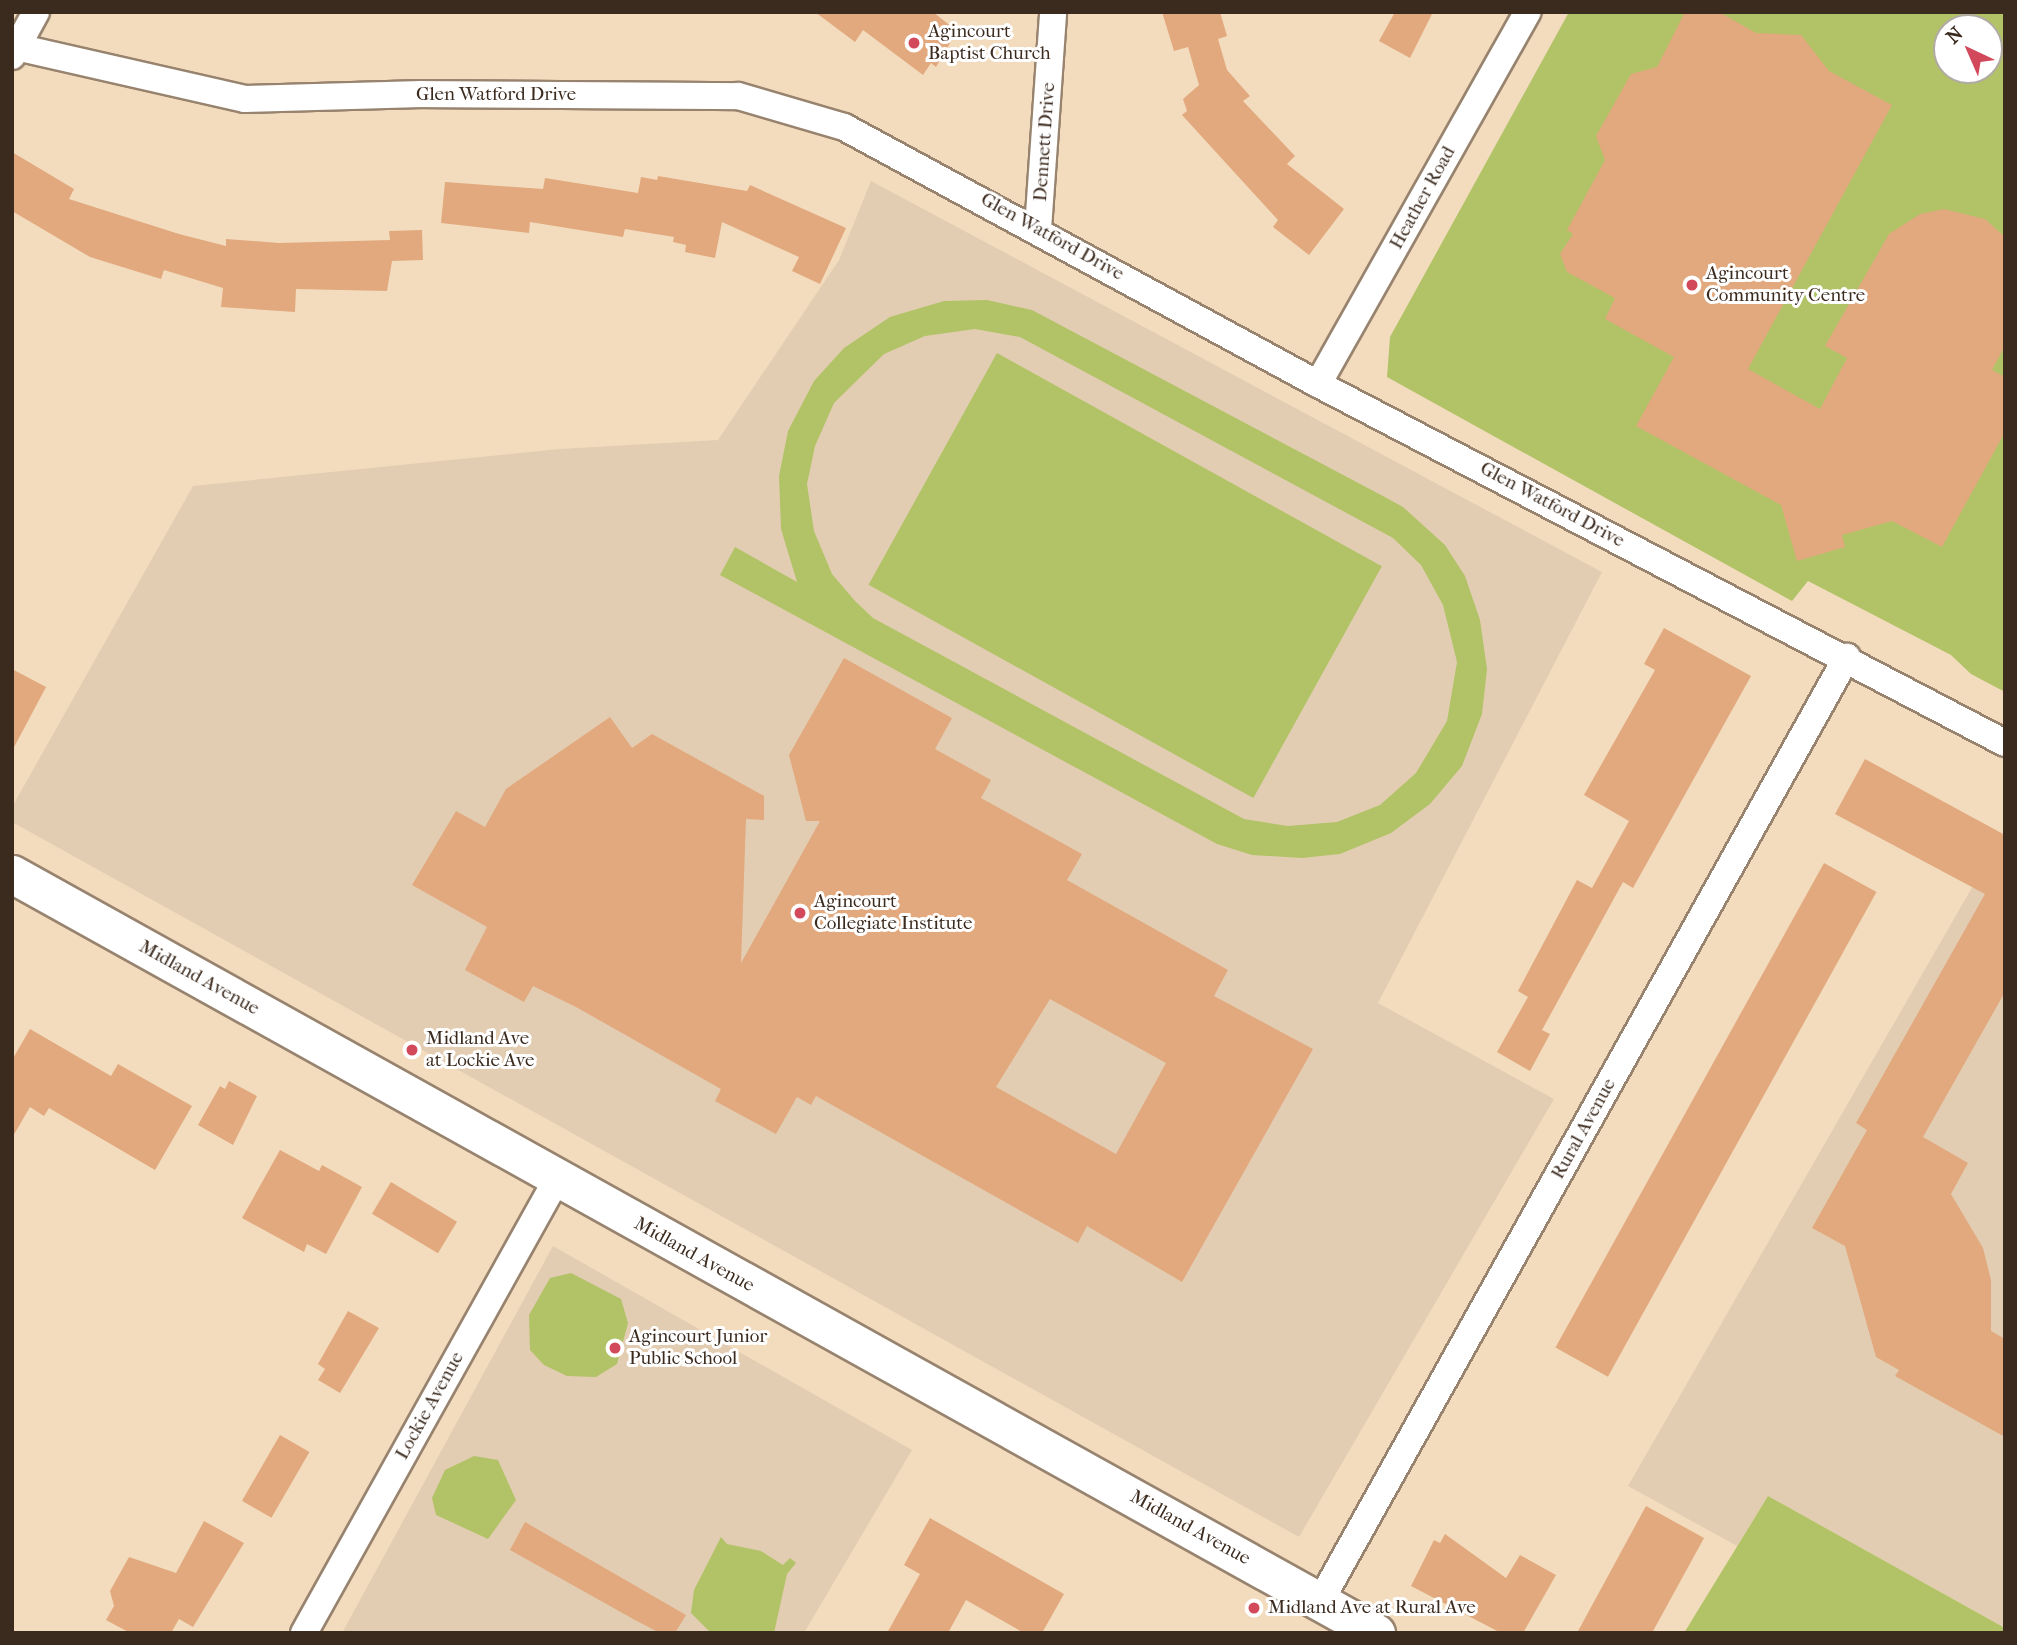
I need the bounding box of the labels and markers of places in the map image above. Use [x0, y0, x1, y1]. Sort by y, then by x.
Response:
place label: Agincourt Baptist Church [928, 21, 1051, 65]
marker: Agincourt Baptist Church [906, 35, 922, 51]
place label: Agincourt Community Centre [1706, 263, 1865, 307]
marker: Agincourt Community Centre [1684, 277, 1700, 293]
place label: Agincourt Collegiate Institute [814, 891, 972, 935]
marker: Agincourt Collegiate Institute [792, 905, 808, 921]
place label: Midland Ave at Lockie Ave [426, 1028, 534, 1072]
marker: Midland Ave at Lockie Ave [404, 1042, 420, 1058]
place label: Agincourt Junior Public School [629, 1326, 767, 1370]
marker: Agincourt Junior Public School [607, 1340, 623, 1356]
place label: Midland Ave at Rural Ave [1268, 1597, 1476, 1619]
marker: Midland Ave at Rural Ave [1246, 1600, 1262, 1616]

